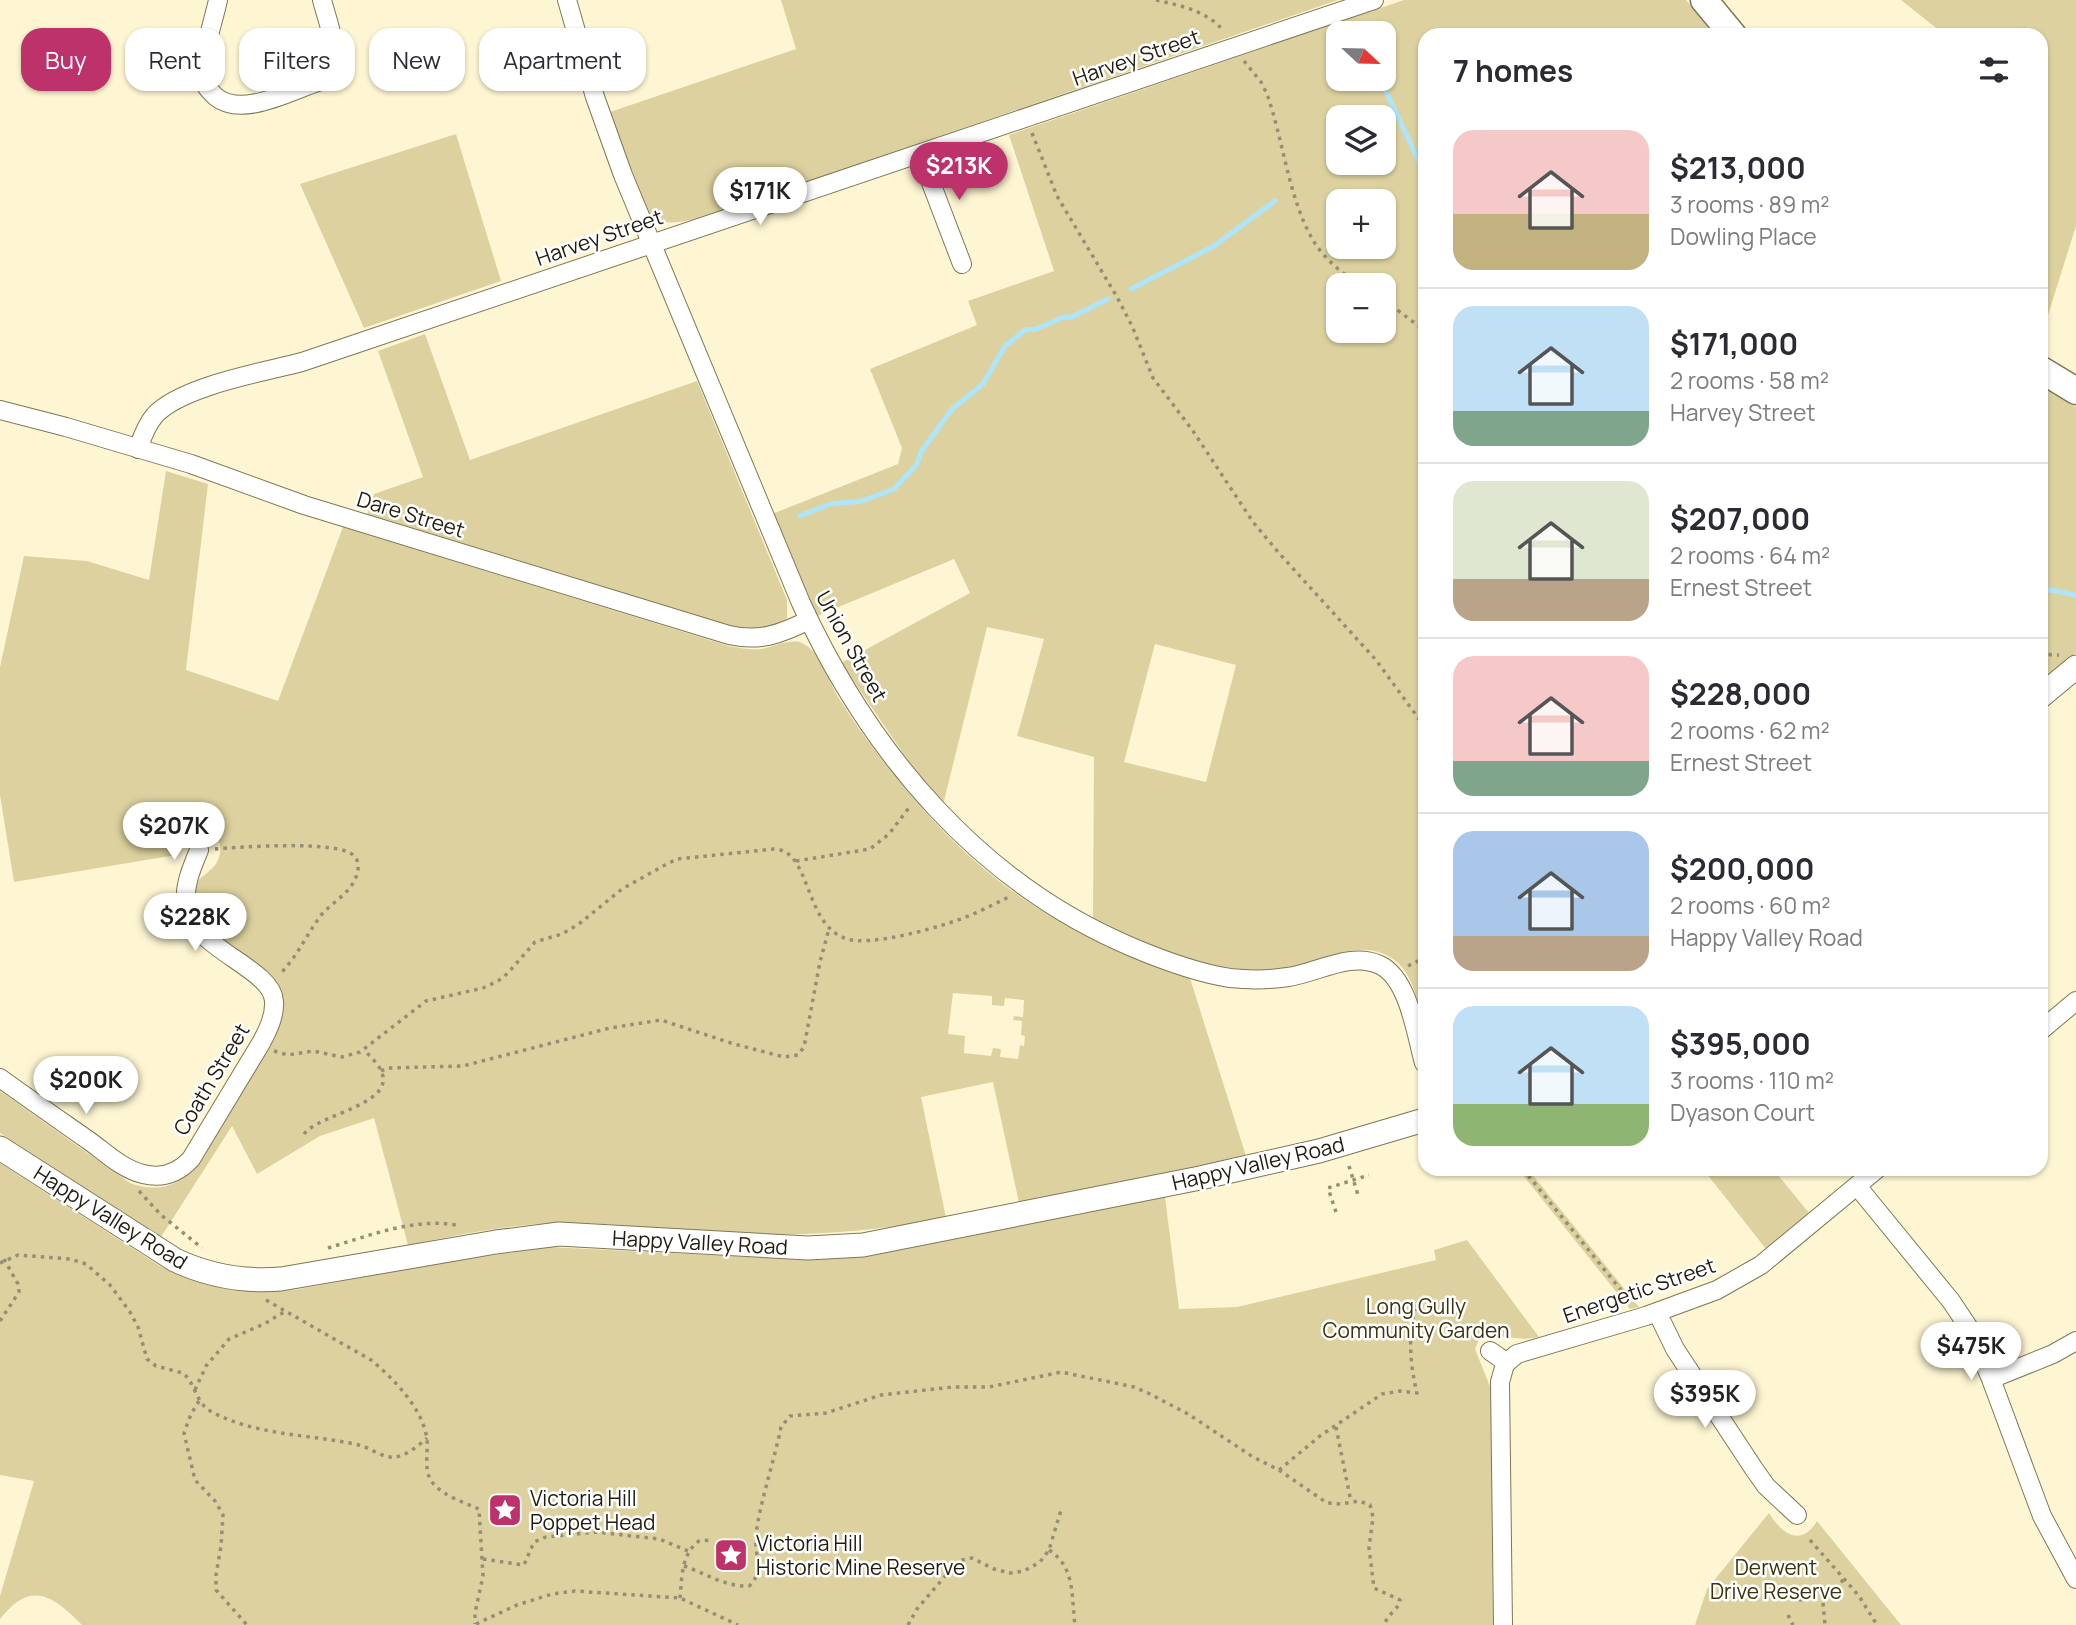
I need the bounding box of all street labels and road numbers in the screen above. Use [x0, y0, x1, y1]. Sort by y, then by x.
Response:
street label: Harvey Street [1069, 22, 1203, 92]
street label: Harvey Street [532, 202, 666, 272]
street label: Dare Street [354, 484, 468, 544]
street label: Union Street [810, 585, 894, 707]
street label: Coath Street [167, 1018, 255, 1140]
street label: Happy Valley Road [1169, 1130, 1347, 1196]
street label: Happy Valley Road [29, 1158, 193, 1276]
street label: Happy Valley Road [611, 1223, 789, 1261]
street label: Energetic Street [1559, 1251, 1719, 1329]

